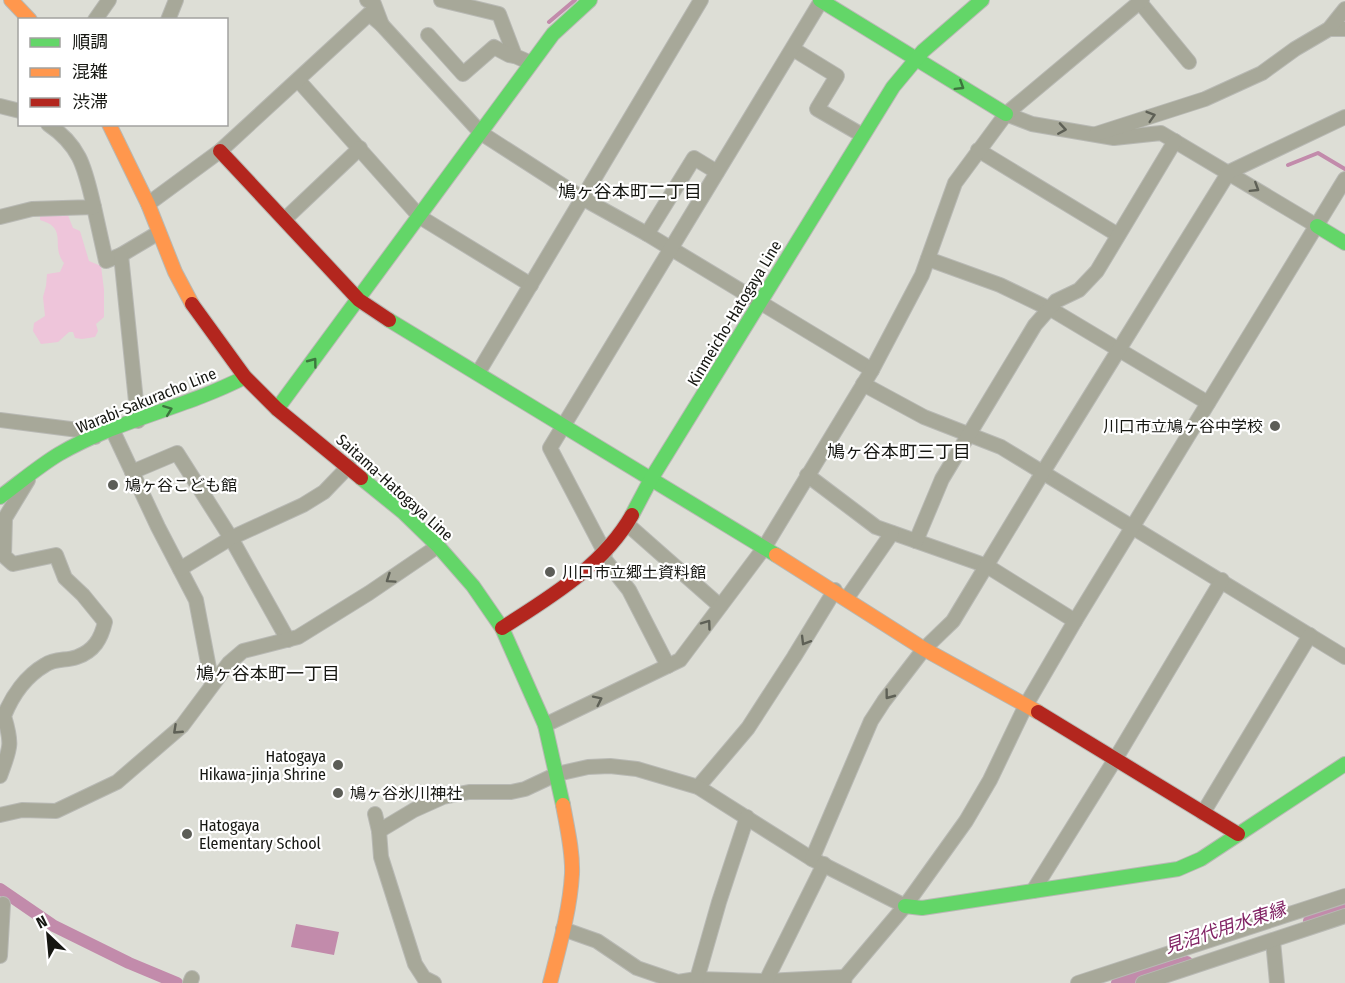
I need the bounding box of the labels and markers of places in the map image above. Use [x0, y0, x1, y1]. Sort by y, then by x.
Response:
place label: 川口市立鳩ヶ谷中学校 [1103, 417, 1263, 436]
marker: 川口市立鳩ヶ谷中学校 [1268, 419, 1282, 433]
place label: 鳩ヶ谷こども館 [125, 476, 237, 495]
marker: 鳩ヶ谷こども館 [106, 478, 120, 492]
place label: 川口市立郷土資料館 [562, 563, 706, 582]
marker: 川口市立郷土資料館 [543, 565, 557, 579]
place label: Hatogaya Hikawa-jinja Shrine [199, 747, 326, 784]
marker: Hatogaya Hikawa-jinja Shrine [331, 758, 345, 772]
place label: 鳩ヶ谷氷川神社 [350, 784, 462, 803]
marker: 鳩ヶ谷氷川神社 [331, 786, 345, 800]
place label: Hatogaya Elementary School [199, 816, 321, 853]
marker: Hatogaya Elementary School [180, 827, 194, 841]

